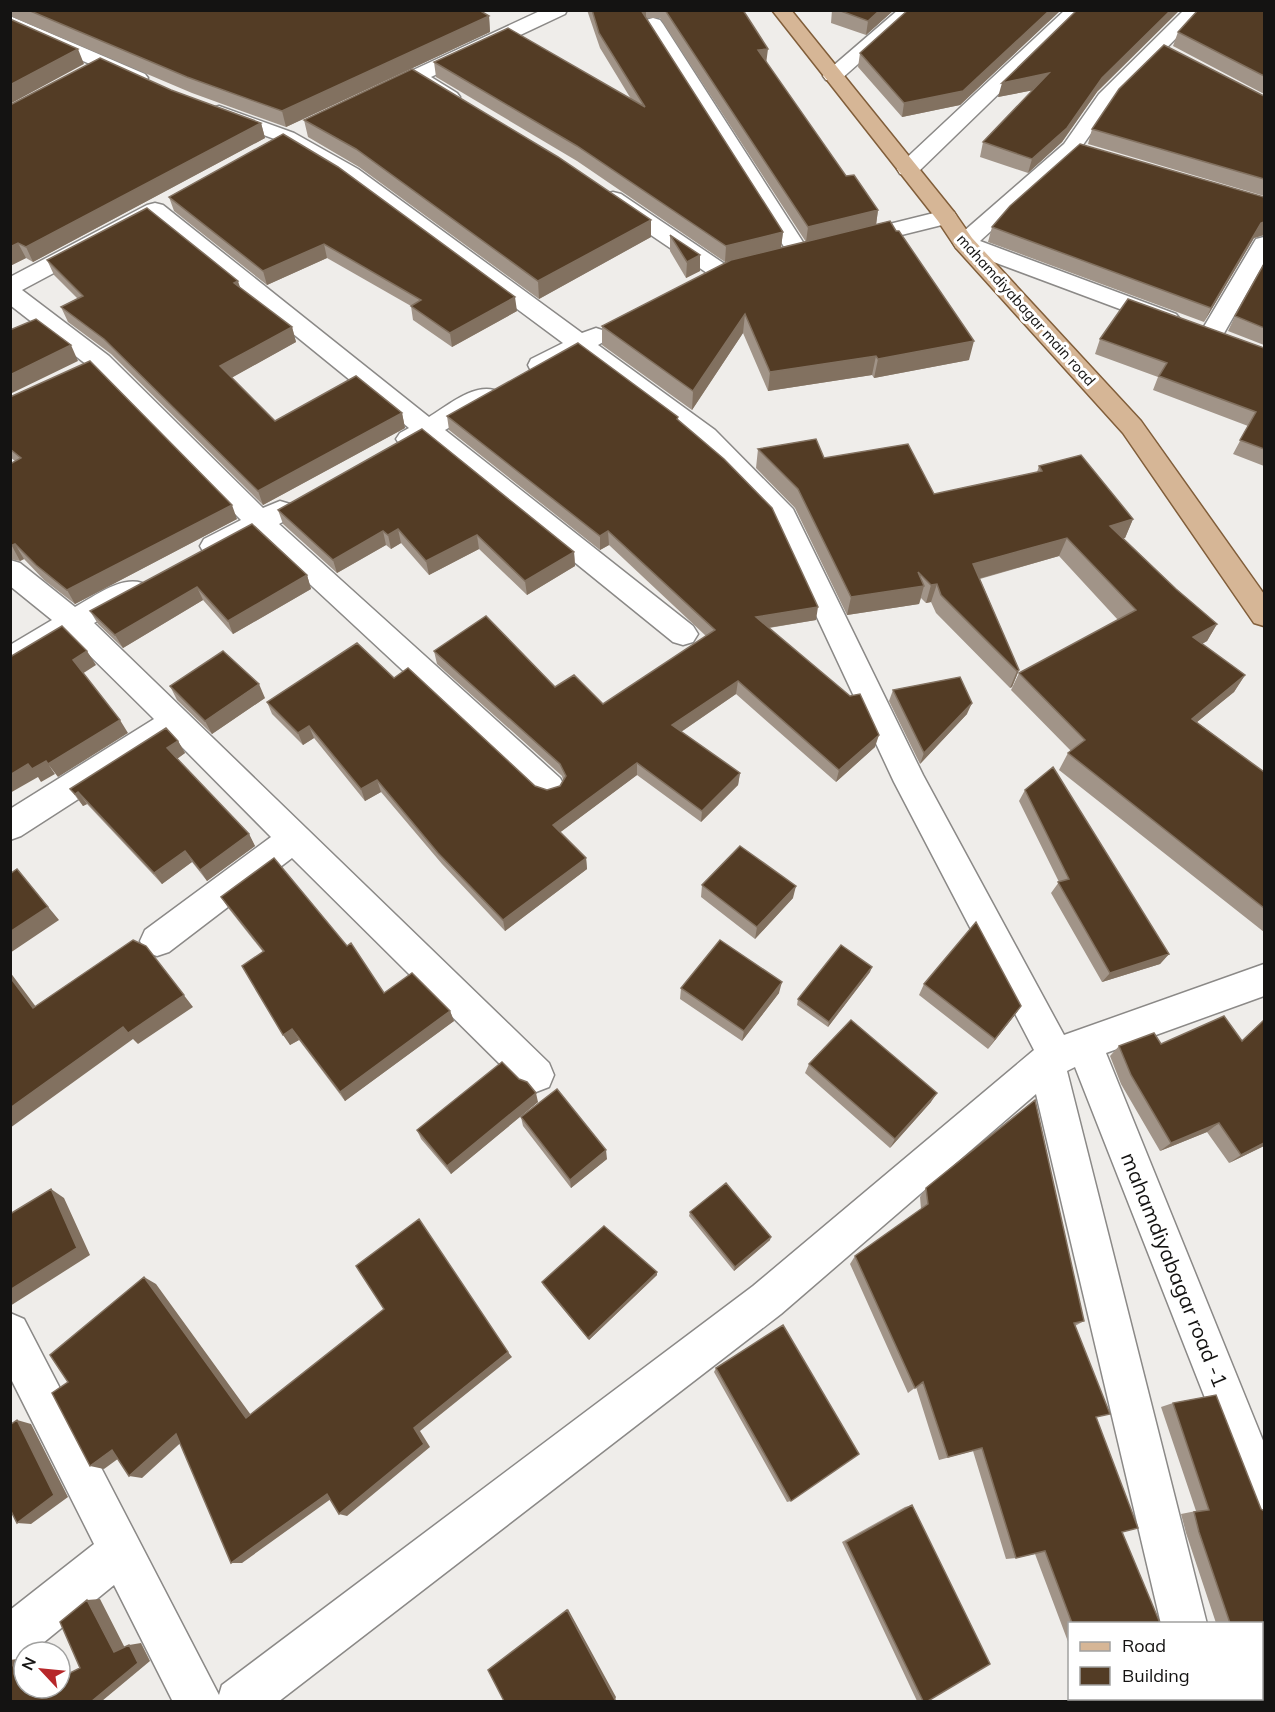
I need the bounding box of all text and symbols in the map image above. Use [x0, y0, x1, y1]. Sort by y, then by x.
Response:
street label: mahamdiyabagar main road [953, 230, 1100, 390]
street label: mahamdiyabagar road -1 [1116, 1148, 1234, 1391]
legend [1068, 1622, 1263, 1700]
text: Road [1122, 1634, 1166, 1657]
north arrow [12, 1640, 72, 1700]
text: N [17, 1654, 40, 1673]
text: Building [1122, 1664, 1190, 1687]

